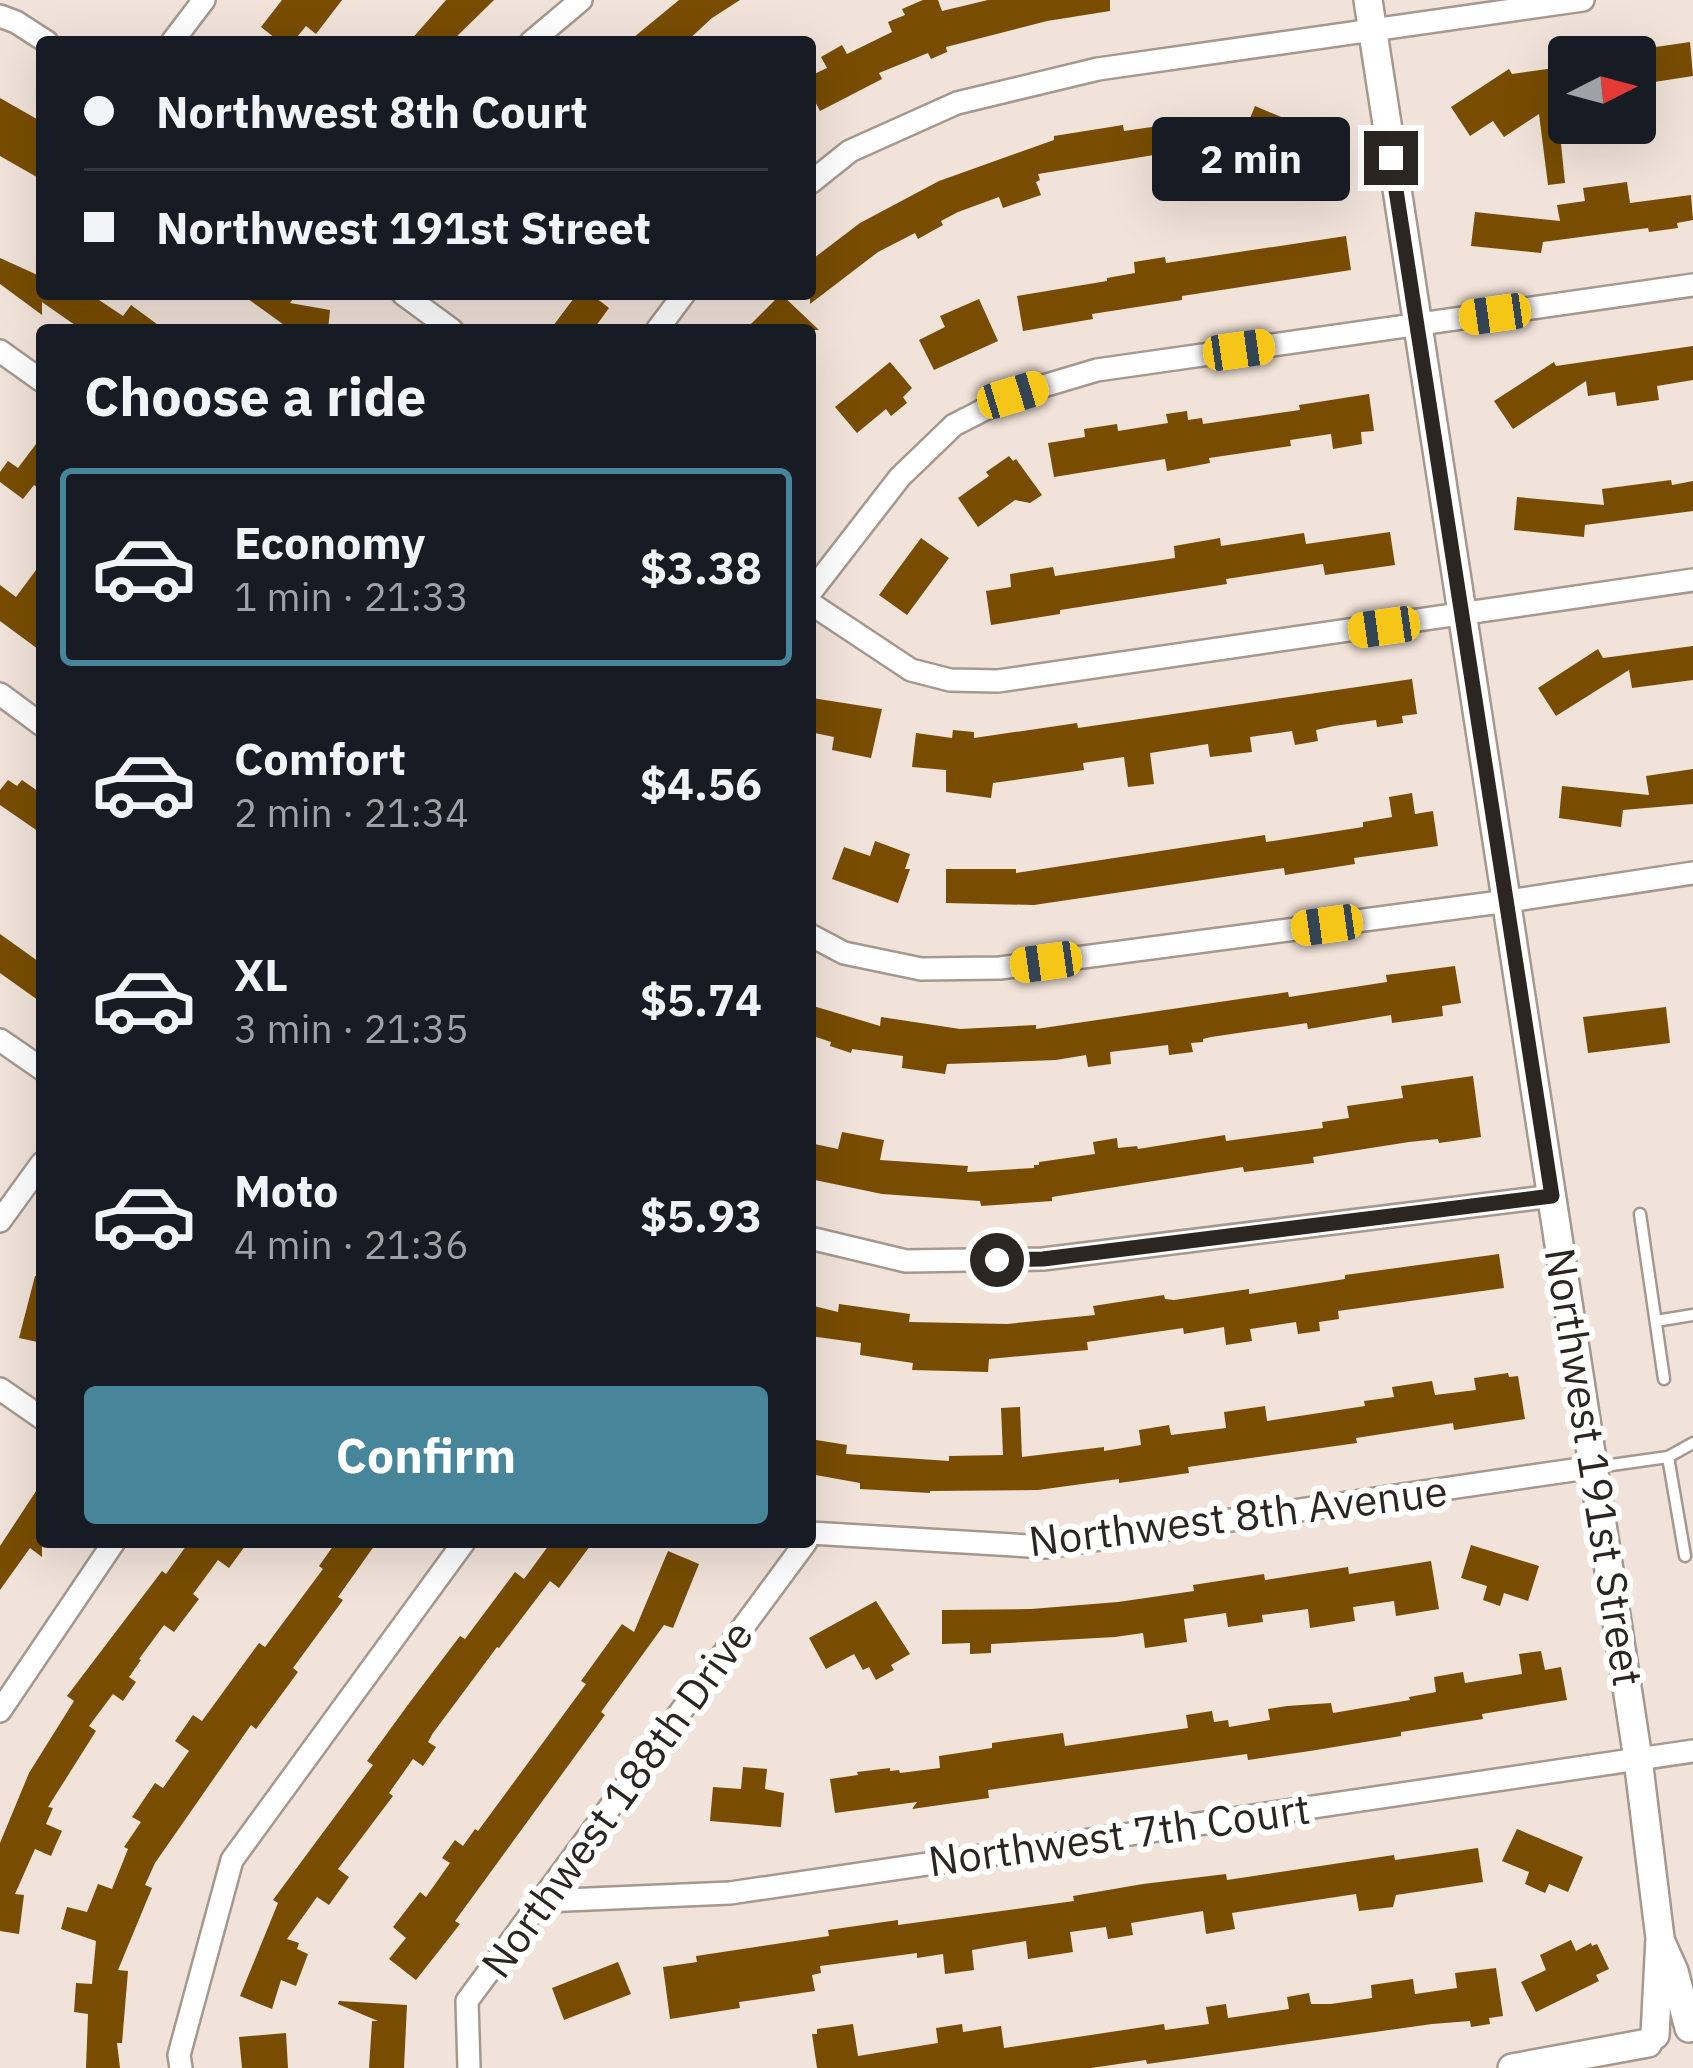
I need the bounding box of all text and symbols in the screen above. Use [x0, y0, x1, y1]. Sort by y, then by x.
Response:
north arrow [1548, 36, 1656, 144]
map controls [1548, 36, 1656, 144]
text: Northwest 8th Court [156, 82, 588, 140]
callout: 2 min [1151, 116, 1349, 200]
route end [1364, 131, 1418, 185]
text: 2 min [1200, 133, 1302, 184]
text: Northwest 191st Street [156, 198, 651, 256]
car [1457, 291, 1533, 337]
car [1201, 327, 1277, 373]
text: Choose a ride [84, 361, 426, 431]
car [973, 367, 1053, 423]
icon: car [90, 513, 198, 621]
text: Economy [234, 513, 425, 571]
text: $3.38 [640, 538, 762, 596]
text: 1 min · 21:33 [234, 571, 469, 622]
car [1346, 604, 1422, 650]
icon: car [90, 729, 198, 837]
text: Comfort [234, 729, 406, 787]
text: $4.56 [640, 754, 762, 812]
text: 2 min · 21:34 [234, 787, 469, 838]
car [1289, 902, 1365, 948]
car [1008, 939, 1084, 985]
icon: car [90, 945, 198, 1053]
text: XL [234, 945, 288, 1003]
text: $5.74 [640, 970, 762, 1028]
text: 3 min · 21:35 [234, 1003, 469, 1054]
icon: car [90, 1161, 198, 1269]
text: Moto [234, 1161, 338, 1219]
text: $5.93 [640, 1186, 762, 1244]
text: 4 min · 21:36 [234, 1219, 469, 1270]
route start [970, 1233, 1024, 1287]
street label: Northwest 191st Street [1533, 1244, 1656, 1690]
button: Confirm [84, 1386, 768, 1524]
street label: Northwest 8th Avenue [1026, 1463, 1450, 1568]
street label: Northwest 188th Drive [468, 1609, 765, 1988]
street label: Northwest 7th Court [925, 1781, 1313, 1889]

